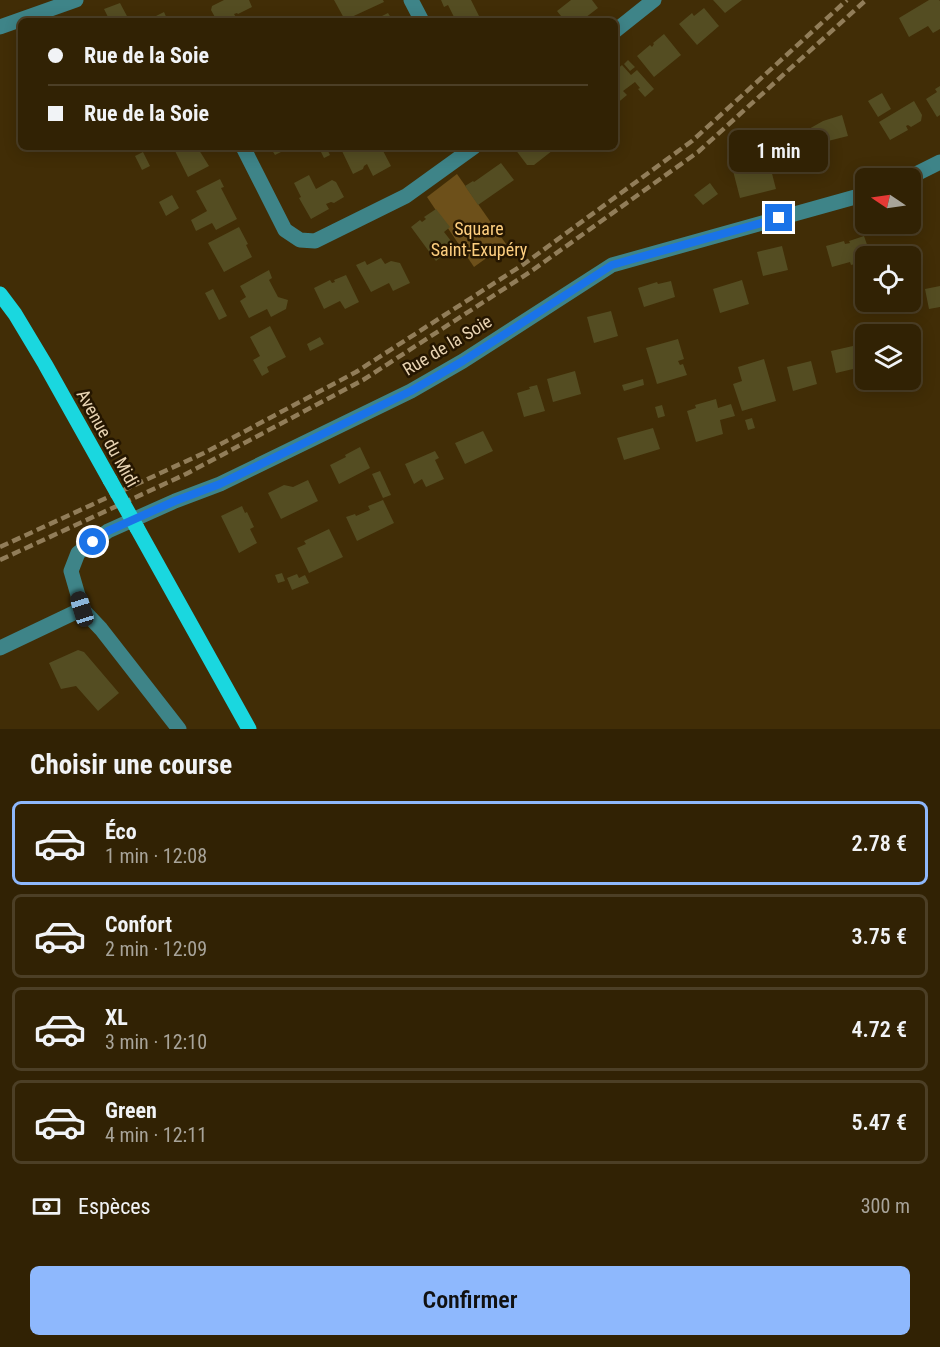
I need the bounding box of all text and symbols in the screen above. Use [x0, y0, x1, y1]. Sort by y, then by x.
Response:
text: Rue de la Soie [84, 43, 209, 68]
text: Rue de la Soie [84, 101, 209, 126]
callout: 1 min [730, 131, 828, 173]
text: 1 min [756, 139, 801, 163]
north arrow [855, 168, 921, 234]
map controls [855, 168, 921, 390]
route end [765, 204, 792, 231]
park label: Square Saint-Exupéry [431, 218, 528, 260]
button: locate [855, 246, 921, 312]
street label: Rue de la Soie [399, 310, 495, 380]
button: layers [855, 324, 921, 390]
street label: Avenue du Midi [73, 385, 143, 491]
route start [79, 528, 106, 555]
car [68, 589, 96, 629]
text: Choisir une course [30, 749, 232, 781]
icon: car [33, 816, 87, 870]
text: Éco [105, 819, 137, 844]
text: 2.78 € [851, 831, 907, 856]
text: 1 min · 12:08 [105, 844, 207, 868]
icon: car [33, 909, 87, 963]
text: Confort [105, 912, 172, 937]
text: 3.75 € [851, 924, 907, 949]
text: 2 min · 12:09 [105, 937, 207, 961]
icon: car [33, 1002, 87, 1056]
text: XL [105, 1005, 128, 1030]
text: 4.72 € [851, 1017, 907, 1042]
text: 3 min · 12:10 [105, 1030, 207, 1054]
icon: car [33, 1095, 87, 1149]
text: Green [105, 1098, 157, 1123]
text: 5.47 € [851, 1110, 907, 1135]
text: 4 min · 12:11 [105, 1123, 207, 1147]
icon: cash [30, 1190, 63, 1223]
text: Espèces [78, 1194, 151, 1219]
text: 300 m [861, 1194, 910, 1218]
button: Confirmer [30, 1266, 910, 1335]

